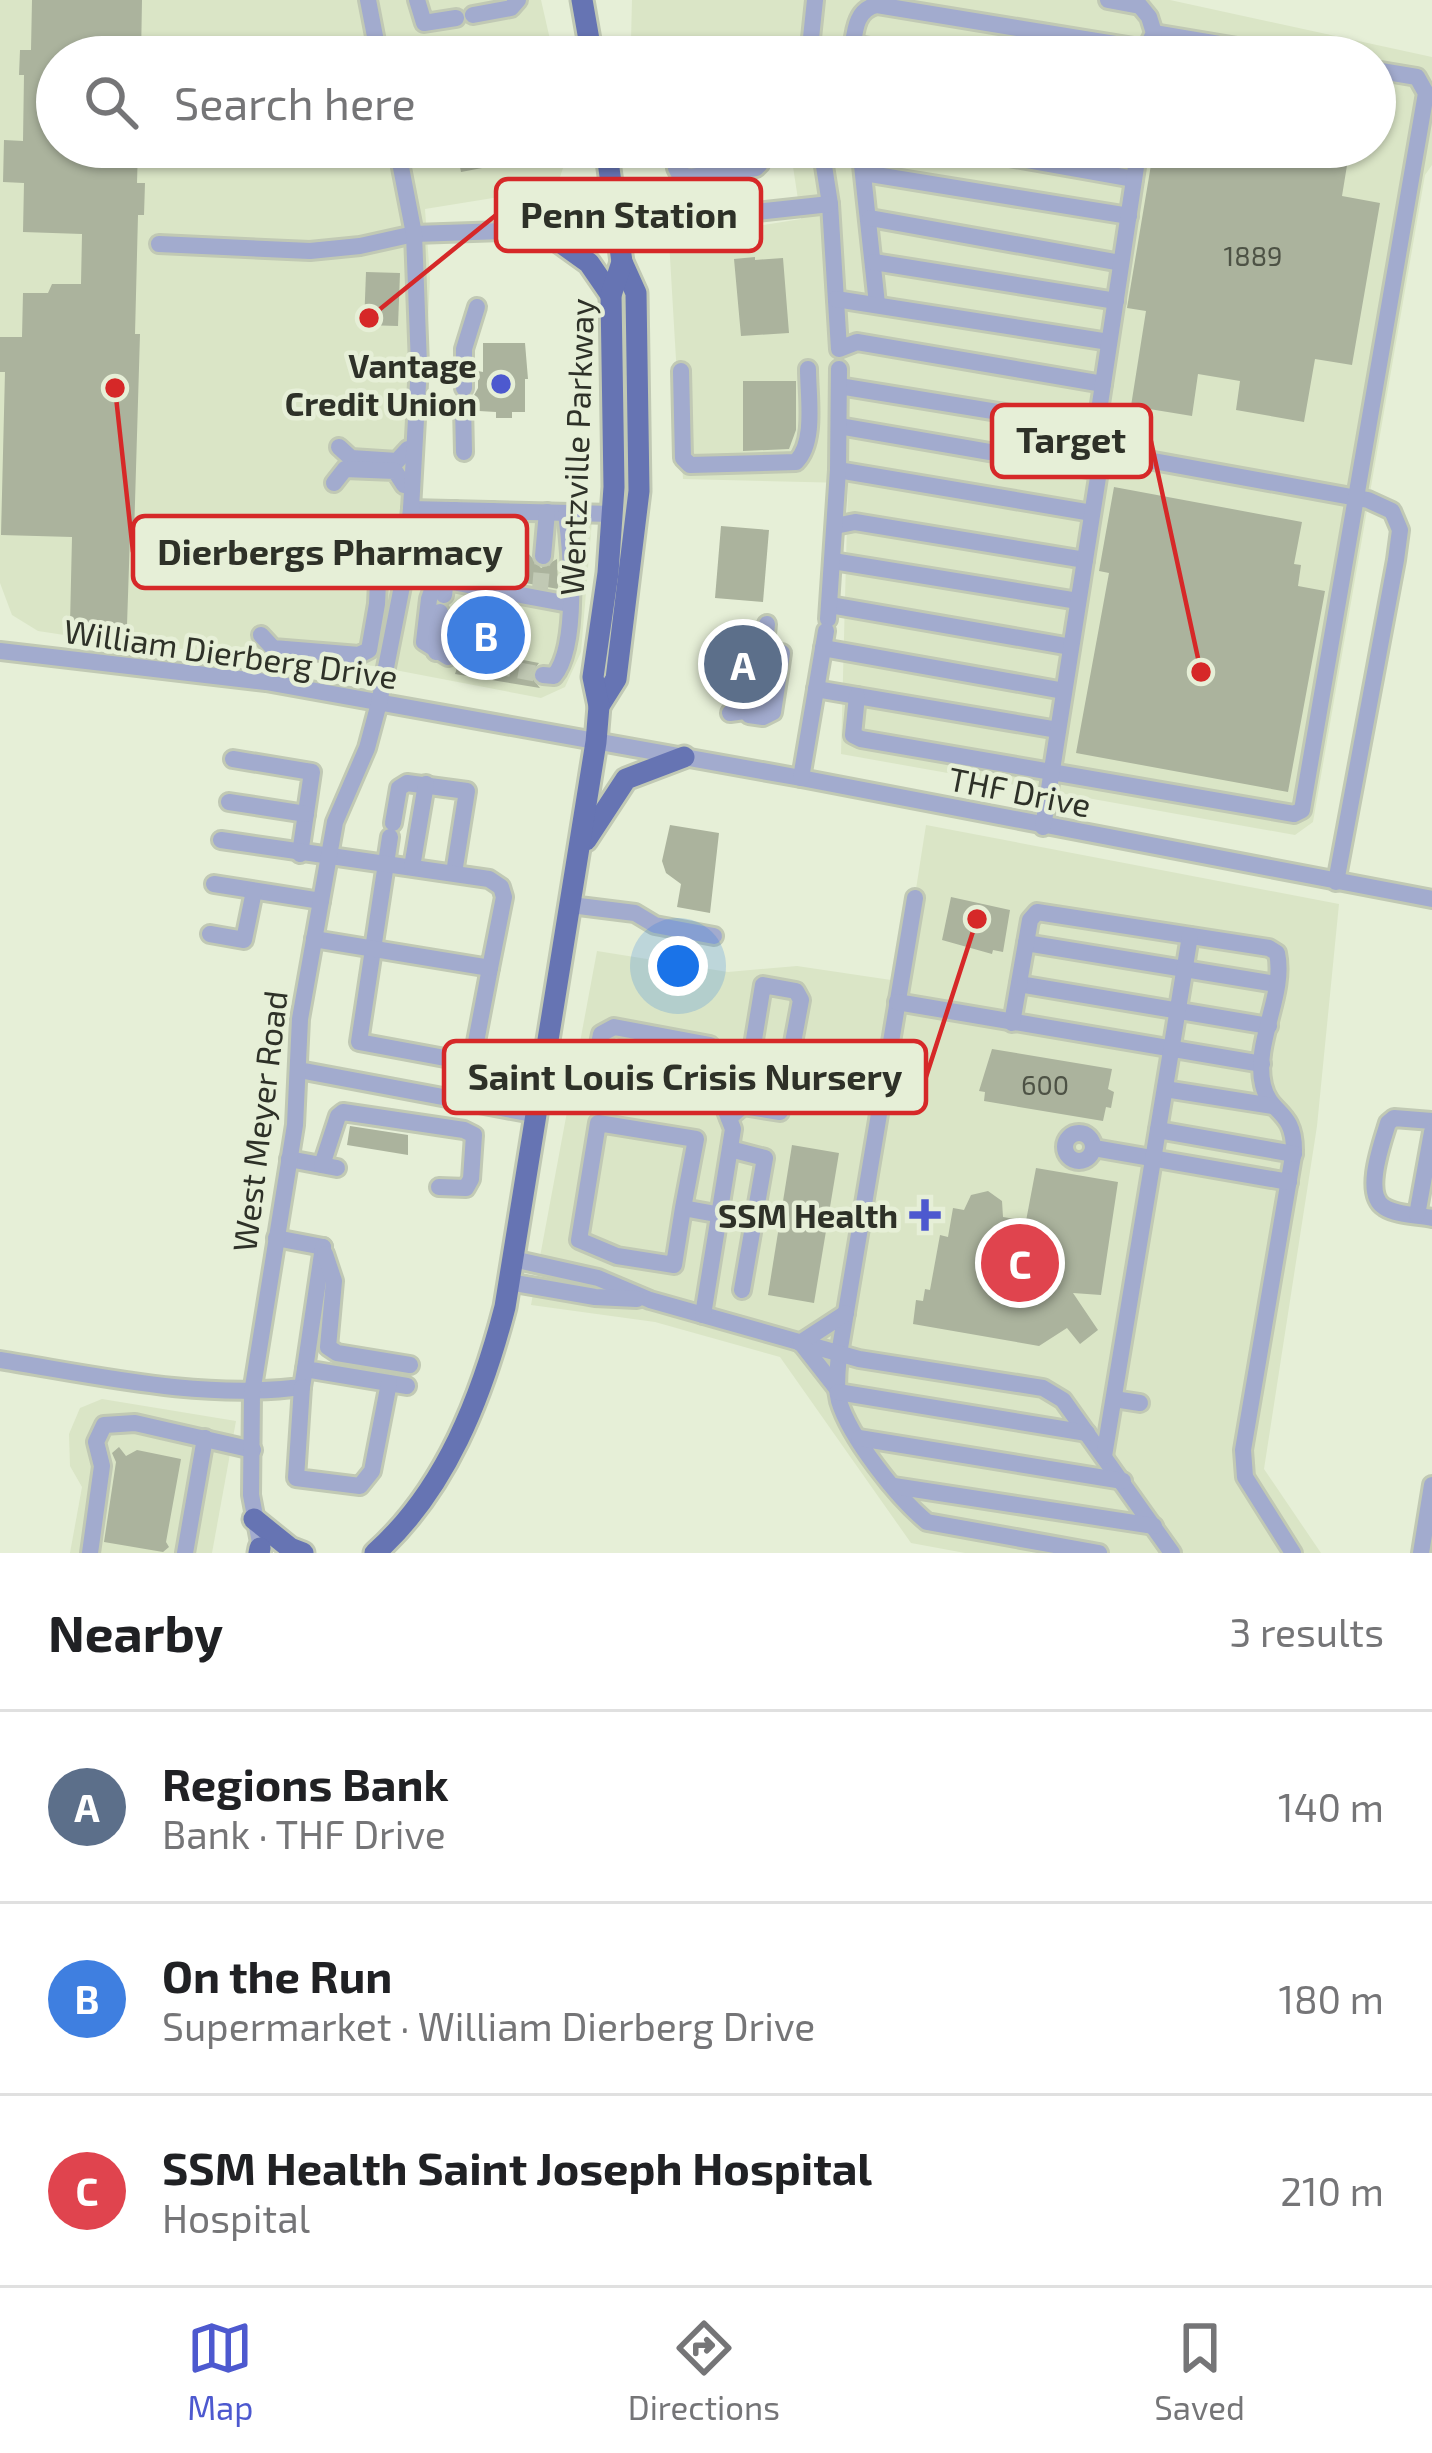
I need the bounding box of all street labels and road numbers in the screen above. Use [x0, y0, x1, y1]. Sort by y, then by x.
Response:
street label: Wentzville Parkway [551, 298, 601, 596]
street label: William Dierberg Drive [62, 610, 400, 696]
street label: THF Drive [945, 758, 1095, 824]
street label: West Meyer Road [223, 988, 295, 1254]

